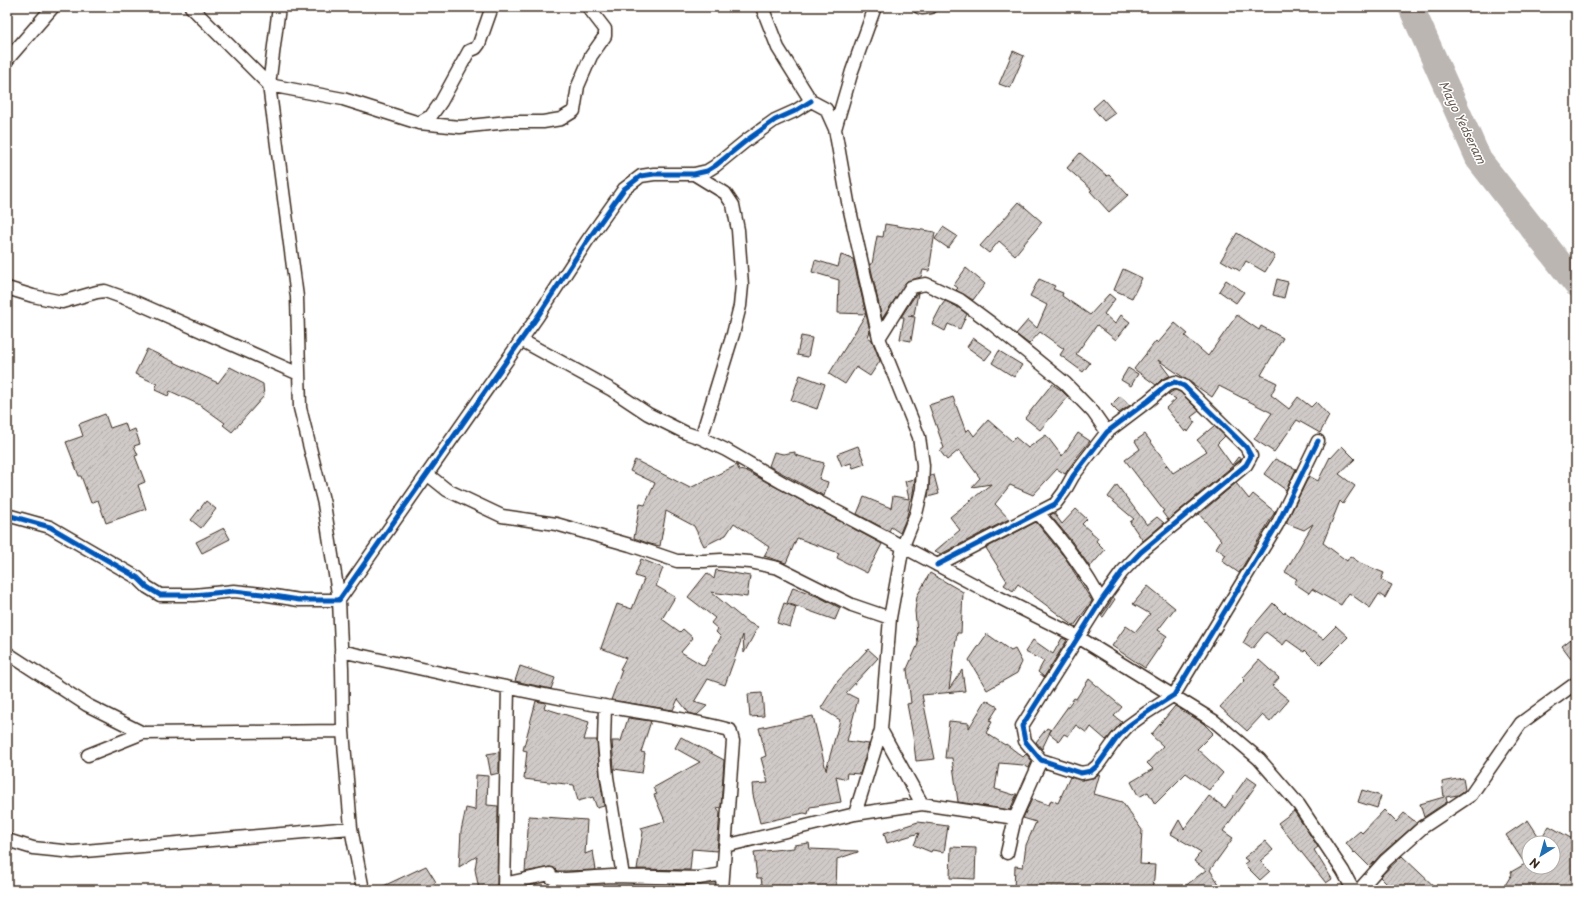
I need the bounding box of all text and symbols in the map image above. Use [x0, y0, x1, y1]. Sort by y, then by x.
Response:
water label: Mayo Yedseram [1435, 77, 1491, 168]
north arrow [1521, 835, 1561, 875]
text: N [1526, 854, 1543, 873]

